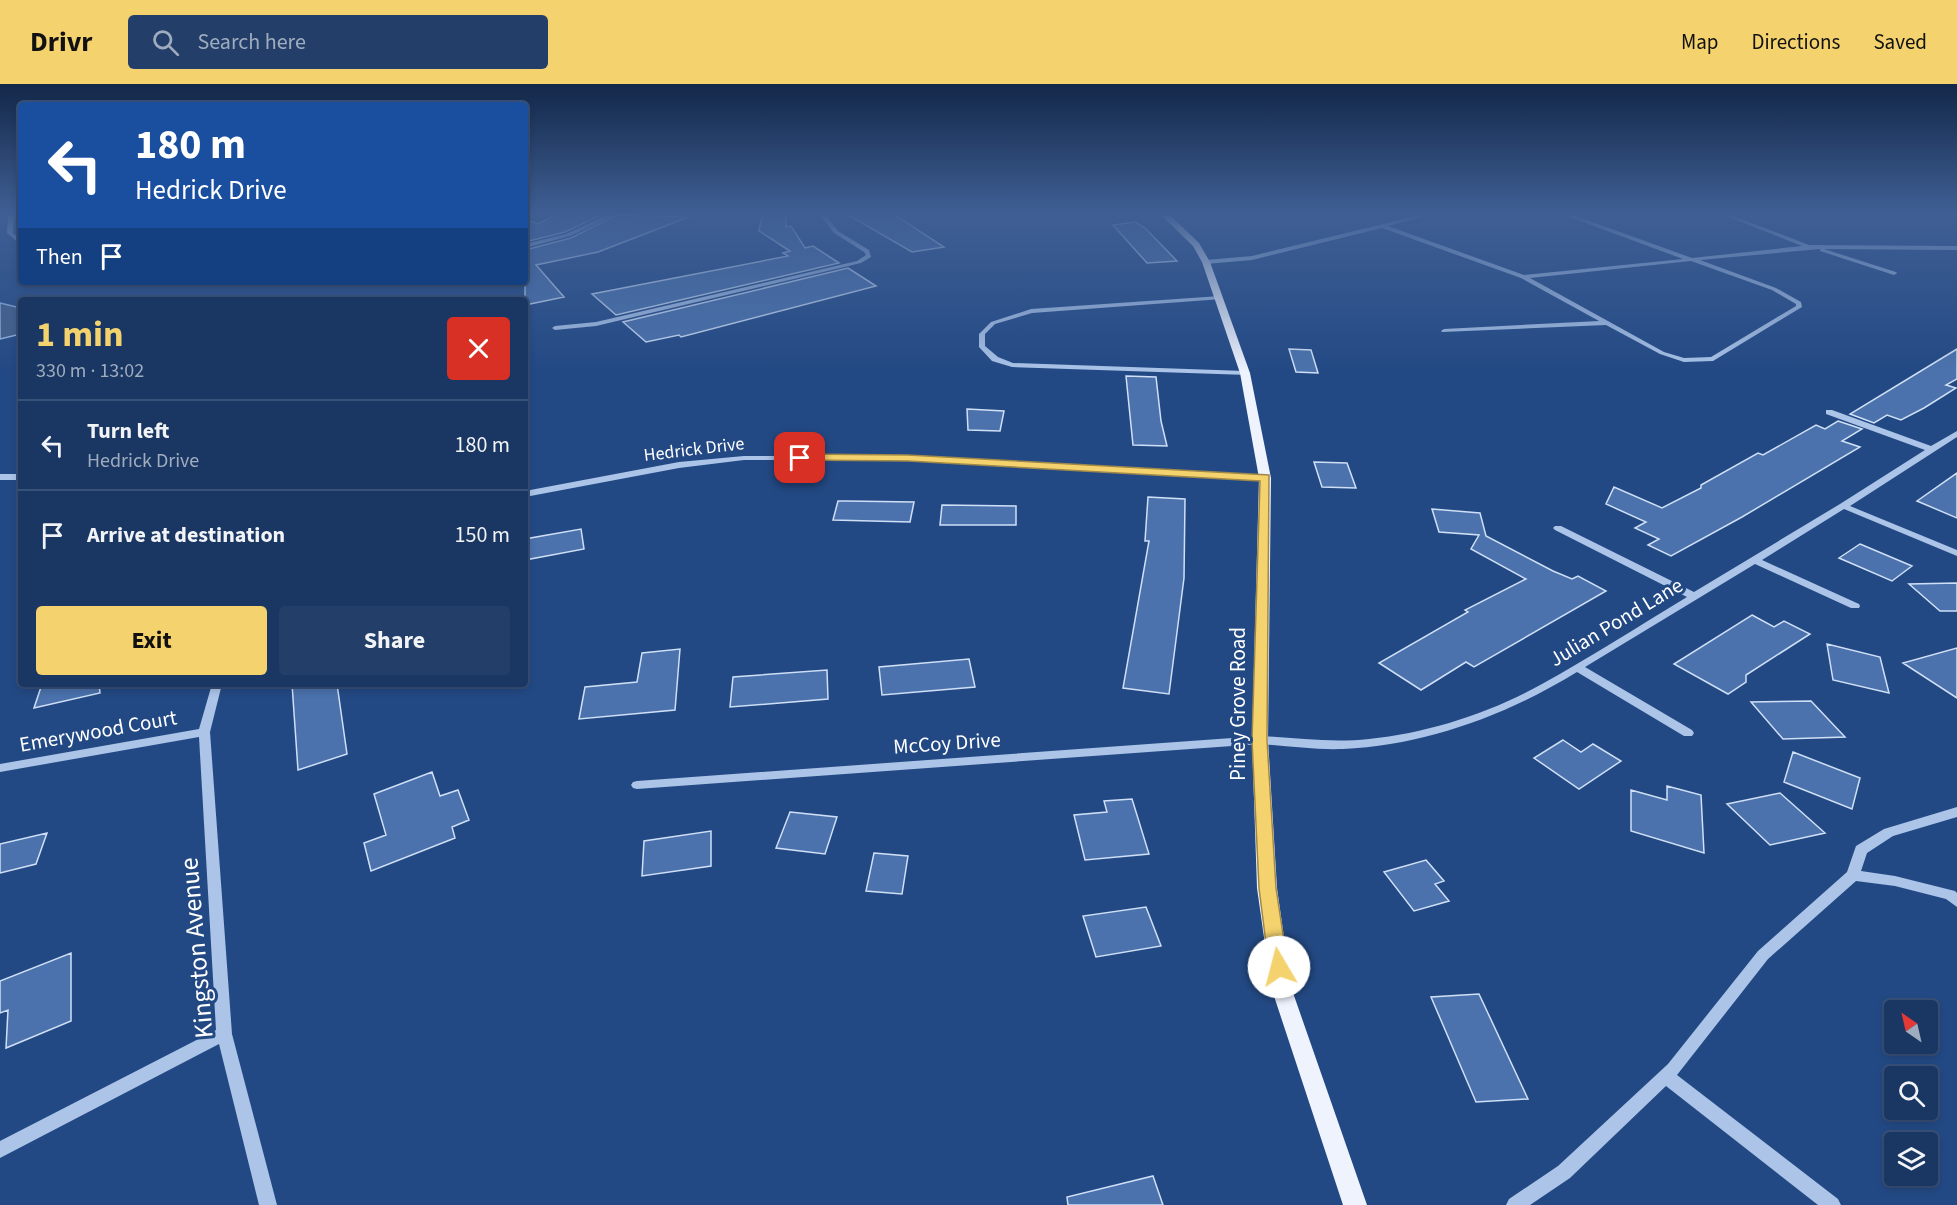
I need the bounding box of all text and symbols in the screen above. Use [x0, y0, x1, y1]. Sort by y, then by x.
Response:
search box [128, 15, 548, 69]
text: Drivr [30, 22, 92, 62]
icon: search [149, 26, 182, 59]
text: Search here [197, 26, 306, 58]
text: Map [1681, 27, 1719, 57]
text: Directions [1752, 27, 1840, 57]
text: Saved [1873, 27, 1927, 57]
text: 180 m [135, 115, 246, 175]
icon: left [36, 126, 114, 204]
text: Hedrick Drive [135, 171, 287, 210]
icon: arrive [95, 240, 128, 273]
text: Then [36, 241, 83, 273]
text: 1 min [36, 309, 124, 360]
button: close [447, 317, 510, 380]
text: 330 m · 13:02 [36, 357, 144, 385]
text: Turn left [87, 415, 169, 447]
icon: left [36, 429, 69, 462]
text: 180 m [455, 429, 510, 461]
street label: Hedrick Drive [642, 431, 746, 468]
pin [774, 432, 825, 483]
icon: arrive [783, 441, 816, 474]
text: Hedrick Drive [87, 447, 199, 475]
icon: arrive [36, 519, 69, 552]
text: Arrive at destination [87, 519, 285, 551]
text: 150 m [455, 519, 510, 551]
street label: Julian Pond Lane [1544, 570, 1688, 674]
button: Exit [36, 606, 267, 675]
button: Share [279, 606, 510, 675]
street label: Piney Grove Road [1223, 627, 1253, 781]
street label: Emerywood Court [17, 702, 179, 760]
street label: McCoy Drive [892, 724, 1002, 762]
street label: Kingston Avenue [170, 856, 223, 1040]
position arrow [1247, 935, 1311, 999]
north arrow [1884, 1000, 1938, 1054]
map controls [1884, 1000, 1938, 1186]
button: search [1884, 1066, 1938, 1120]
button: layers [1884, 1132, 1938, 1186]

